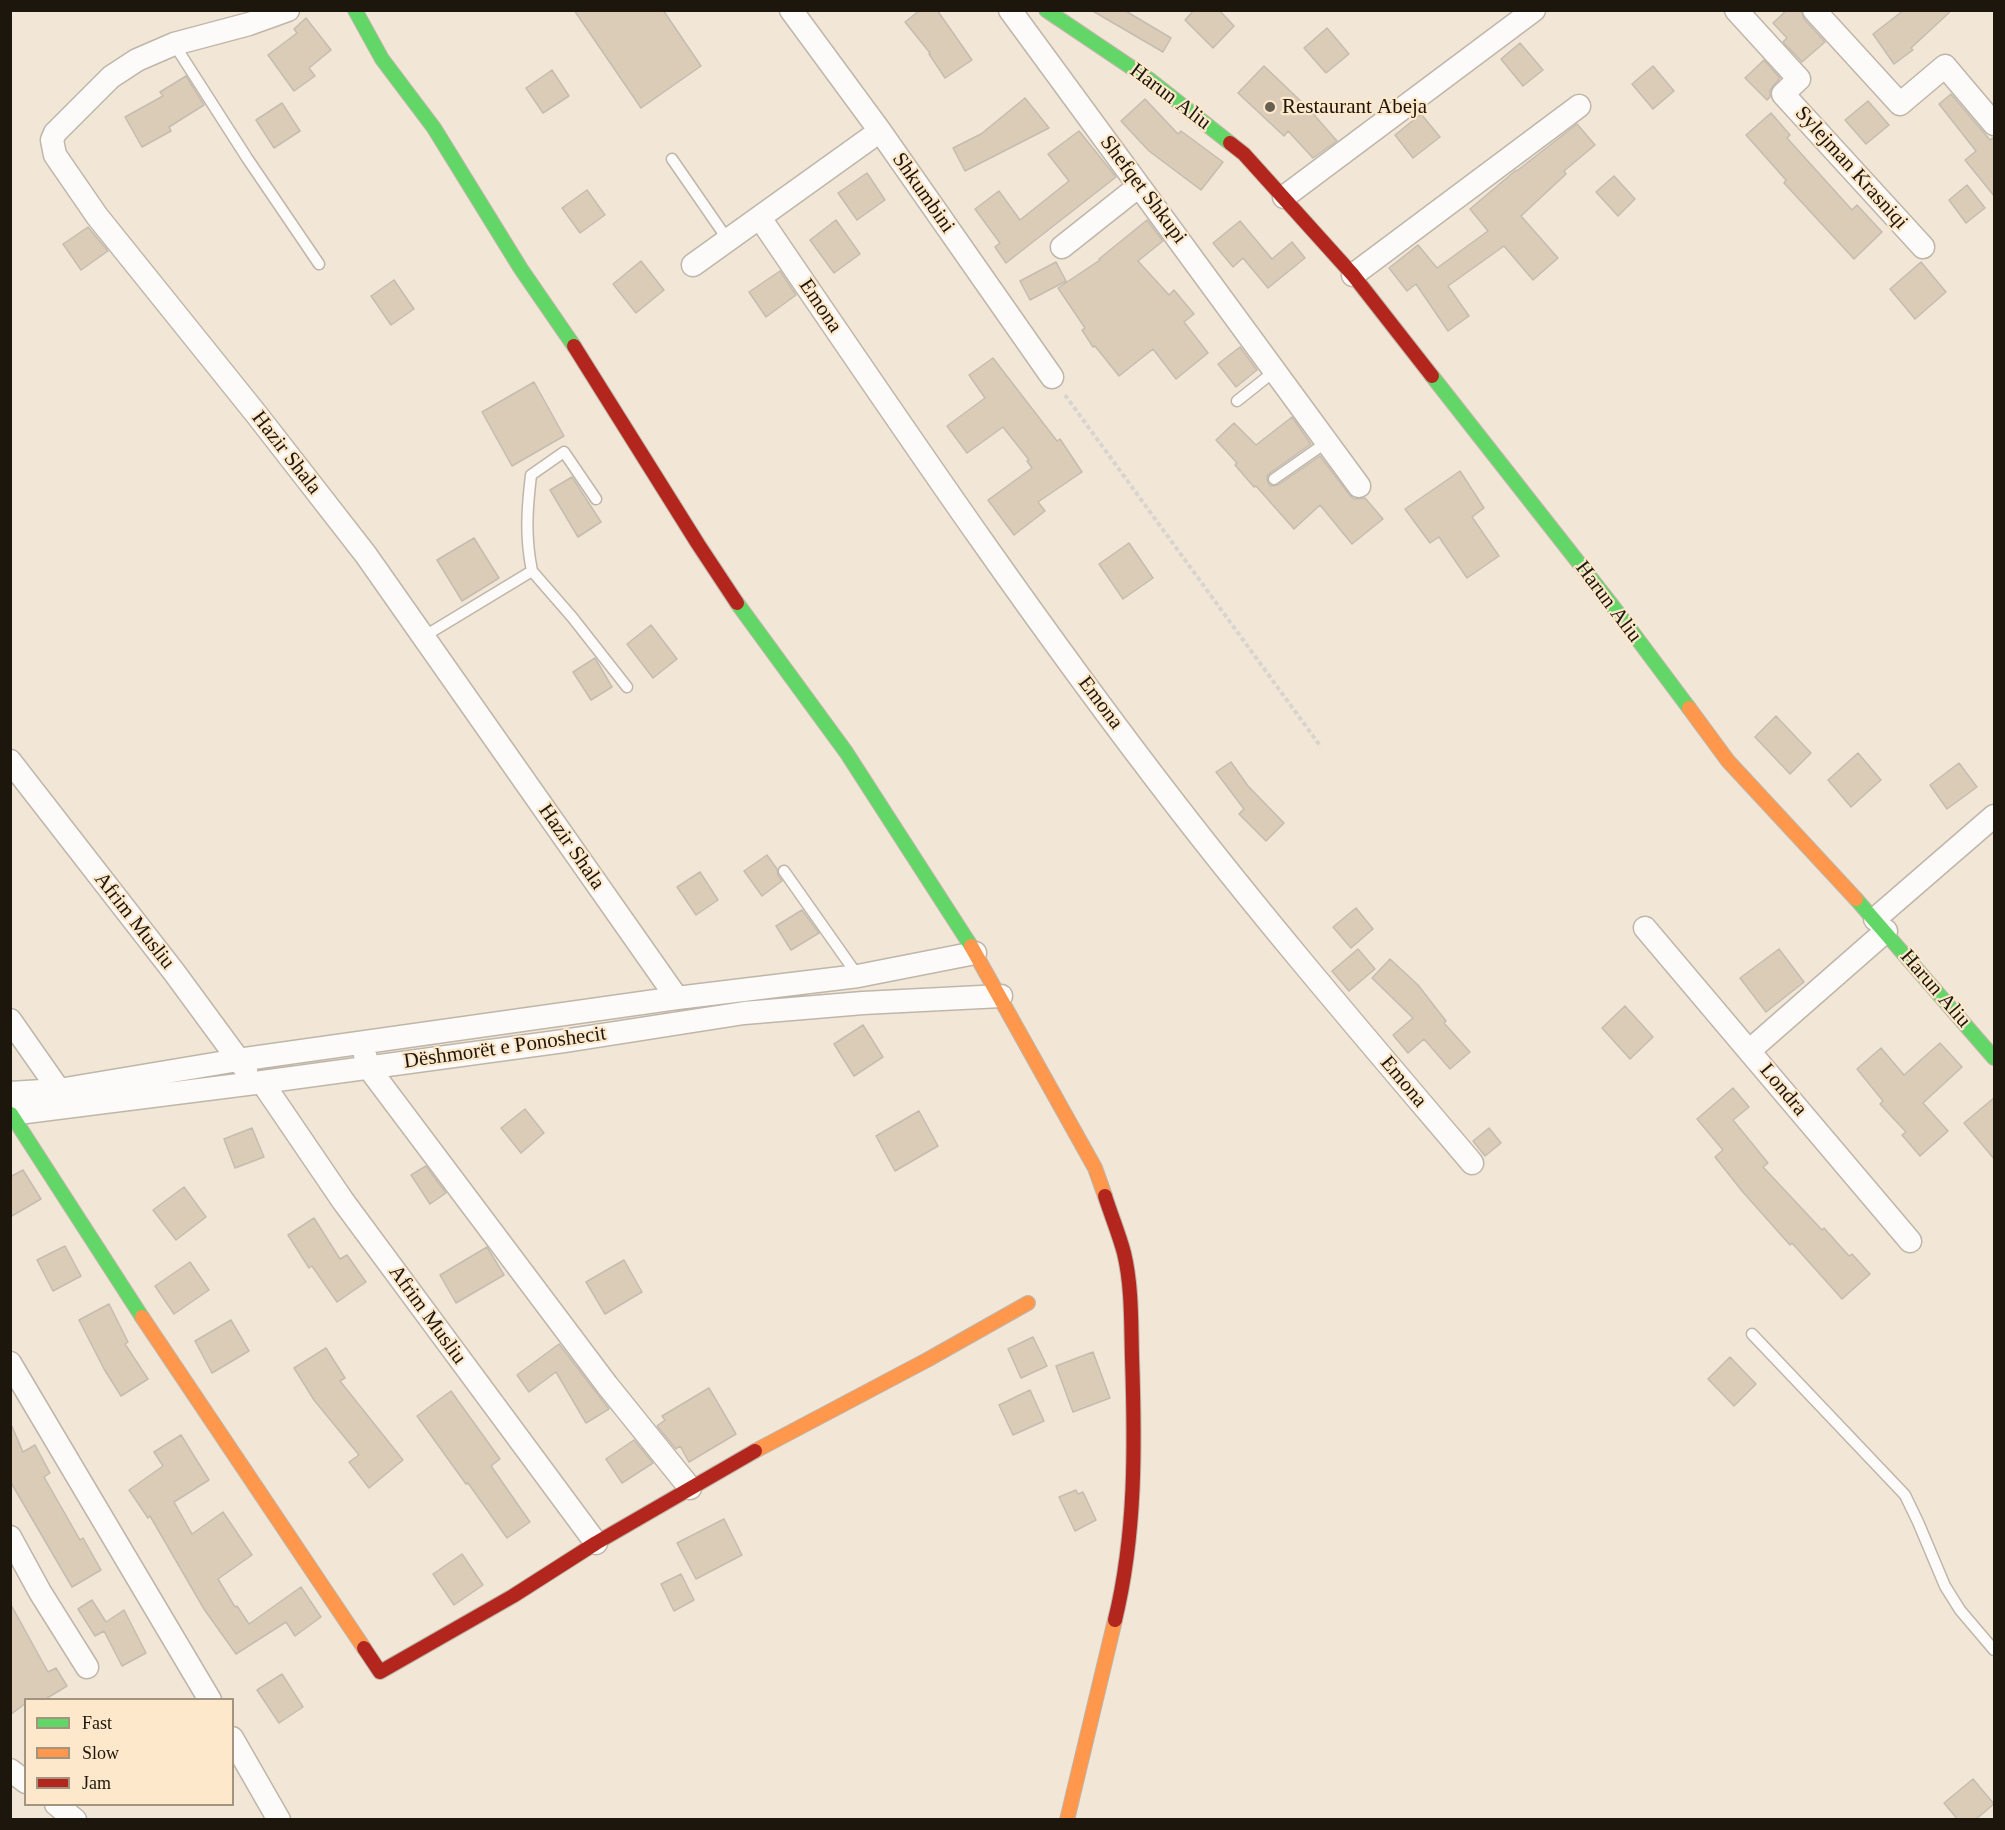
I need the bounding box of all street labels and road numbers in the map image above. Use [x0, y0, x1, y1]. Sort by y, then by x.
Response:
street label: Harun Aliu [1124, 58, 1216, 136]
street label: Sylejman Krasniqi [1789, 101, 1913, 235]
street label: Shefqet Shkupi [1094, 131, 1192, 249]
street label: Shkumbini [886, 148, 960, 238]
street label: Emona [793, 274, 847, 338]
street label: Hazir Shala [246, 406, 326, 500]
street label: Harun Aliu [1569, 556, 1647, 648]
street label: Emona [1072, 672, 1128, 734]
street label: Hazir Shala [532, 799, 610, 895]
street label: Afrim Musliu [88, 868, 180, 974]
street label: Harun Aliu [1894, 945, 1976, 1033]
street label: Dëshmorët e Ponoshecit [402, 1021, 608, 1075]
street label: Emona [1374, 1051, 1432, 1113]
street label: Londra [1754, 1059, 1812, 1121]
street label: Afrim Musliu [383, 1261, 471, 1369]

